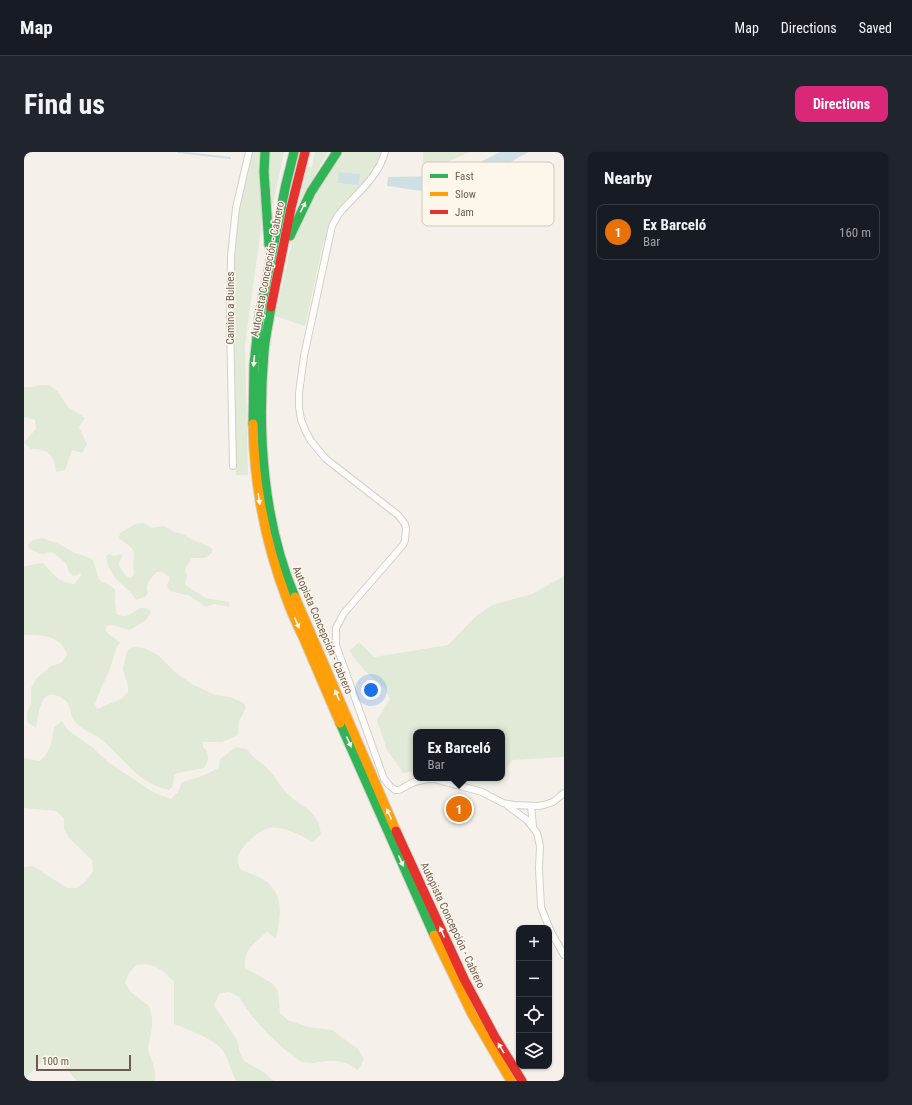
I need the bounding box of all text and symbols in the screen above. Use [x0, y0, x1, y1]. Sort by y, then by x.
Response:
text: Map [20, 16, 53, 39]
text: Map [735, 20, 759, 36]
text: Directions [781, 20, 837, 36]
text: Saved [859, 20, 892, 36]
button: Directions [795, 86, 888, 122]
text: Find us [24, 88, 105, 121]
legend [422, 162, 554, 226]
text: Nearby [604, 168, 652, 188]
text: Fast [455, 170, 474, 183]
text: Slow [455, 188, 476, 201]
street label: Autopista Concepción - Cabrero [248, 200, 287, 338]
one-way arrow [300, 201, 307, 213]
text: Jam [455, 206, 474, 219]
text: Ex Barceló [643, 216, 706, 234]
text: 1 [615, 225, 621, 240]
text: 160 m [839, 225, 871, 240]
text: Bar [643, 234, 660, 249]
street label: Camino a Bulnes [224, 272, 237, 344]
one-way arrow [251, 355, 258, 367]
one-way arrow [256, 493, 262, 505]
street label: Autopista Concepción - Cabrero [290, 564, 356, 696]
one-way arrow [294, 617, 300, 628]
your location [361, 680, 381, 700]
one-way arrow [334, 689, 340, 700]
popup [413, 729, 505, 781]
one-way arrow [346, 737, 352, 748]
text: Ex Barceló [427, 739, 491, 757]
text: Bar [427, 757, 445, 772]
pin: 1 [446, 794, 472, 824]
one-way arrow [386, 808, 392, 820]
one-way arrow [398, 856, 404, 867]
street label: Autopista Concepción - Cabrero [418, 860, 488, 991]
map controls [516, 925, 552, 1069]
button: + [516, 925, 552, 961]
one-way arrow [439, 926, 445, 938]
button: − [516, 961, 552, 997]
button: locate [516, 997, 552, 1033]
button: layers [516, 1033, 552, 1069]
one-way arrow [497, 1043, 505, 1053]
scale bar [36, 1053, 131, 1072]
text: 100 m [42, 1055, 69, 1068]

